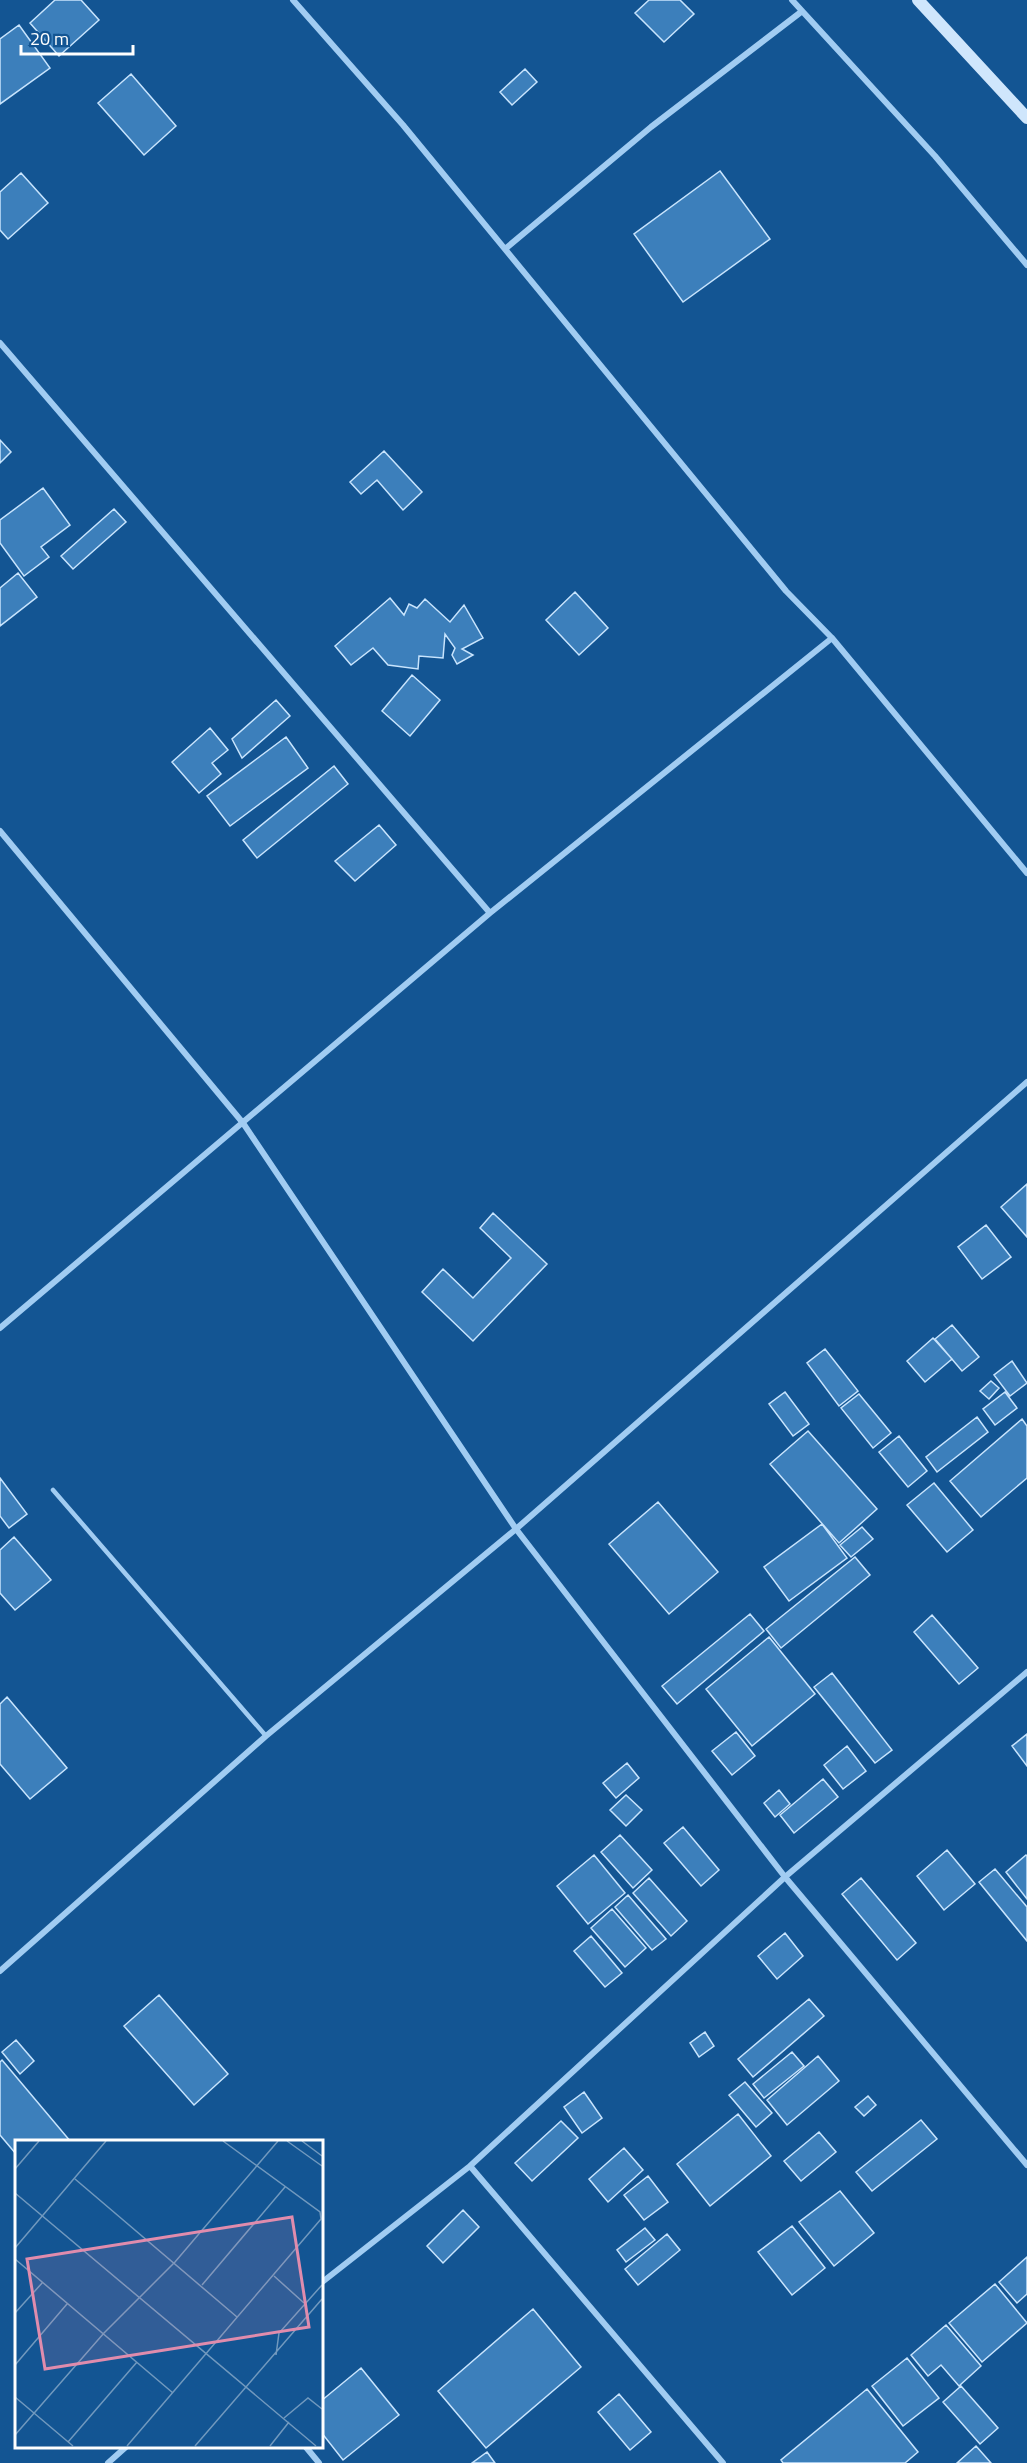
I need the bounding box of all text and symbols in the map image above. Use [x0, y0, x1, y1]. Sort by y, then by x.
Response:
scale bar [21, 18, 134, 56]
text: 20 m [30, 25, 69, 52]
inset map [15, 2140, 322, 2448]

